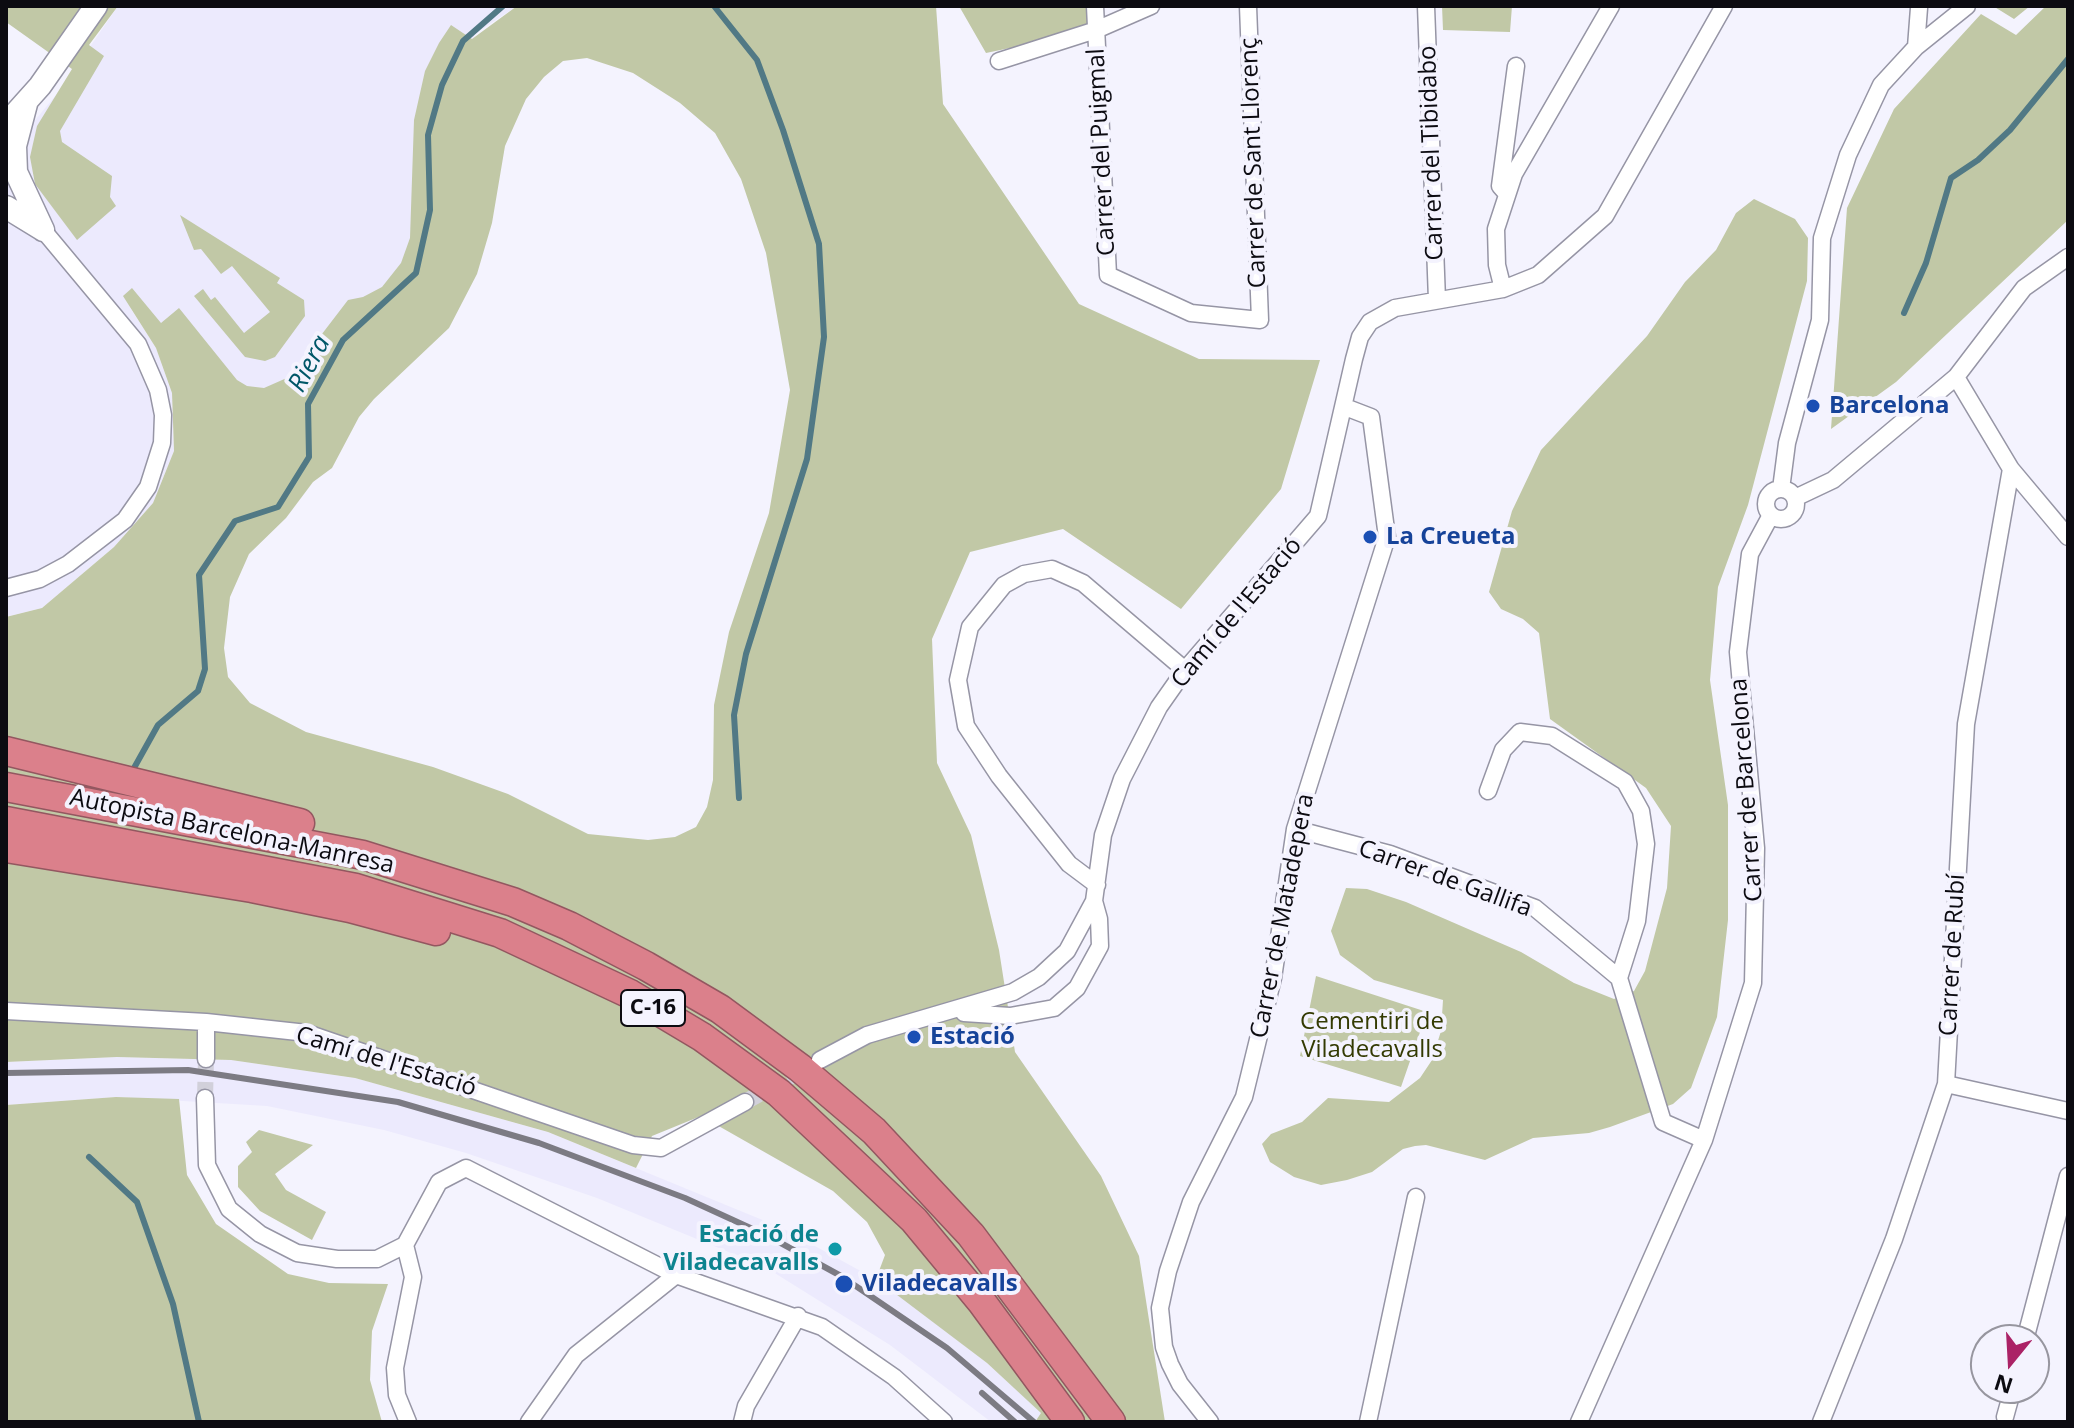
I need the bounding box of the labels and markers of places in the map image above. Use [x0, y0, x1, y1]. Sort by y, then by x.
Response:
place label: Barcelona [1829, 392, 1949, 420]
marker: Barcelona [1804, 397, 1822, 415]
place label: La Creueta [1386, 523, 1516, 551]
marker: La Creueta [1361, 528, 1379, 546]
place label: Estació [930, 1023, 1015, 1051]
marker: Estació [905, 1028, 923, 1046]
place label: Estació de Viladecavalls [663, 1221, 819, 1277]
marker: Estació de Viladecavalls [826, 1240, 844, 1258]
place label: Viladecavalls [862, 1270, 1018, 1298]
marker: Viladecavalls [833, 1273, 855, 1295]

